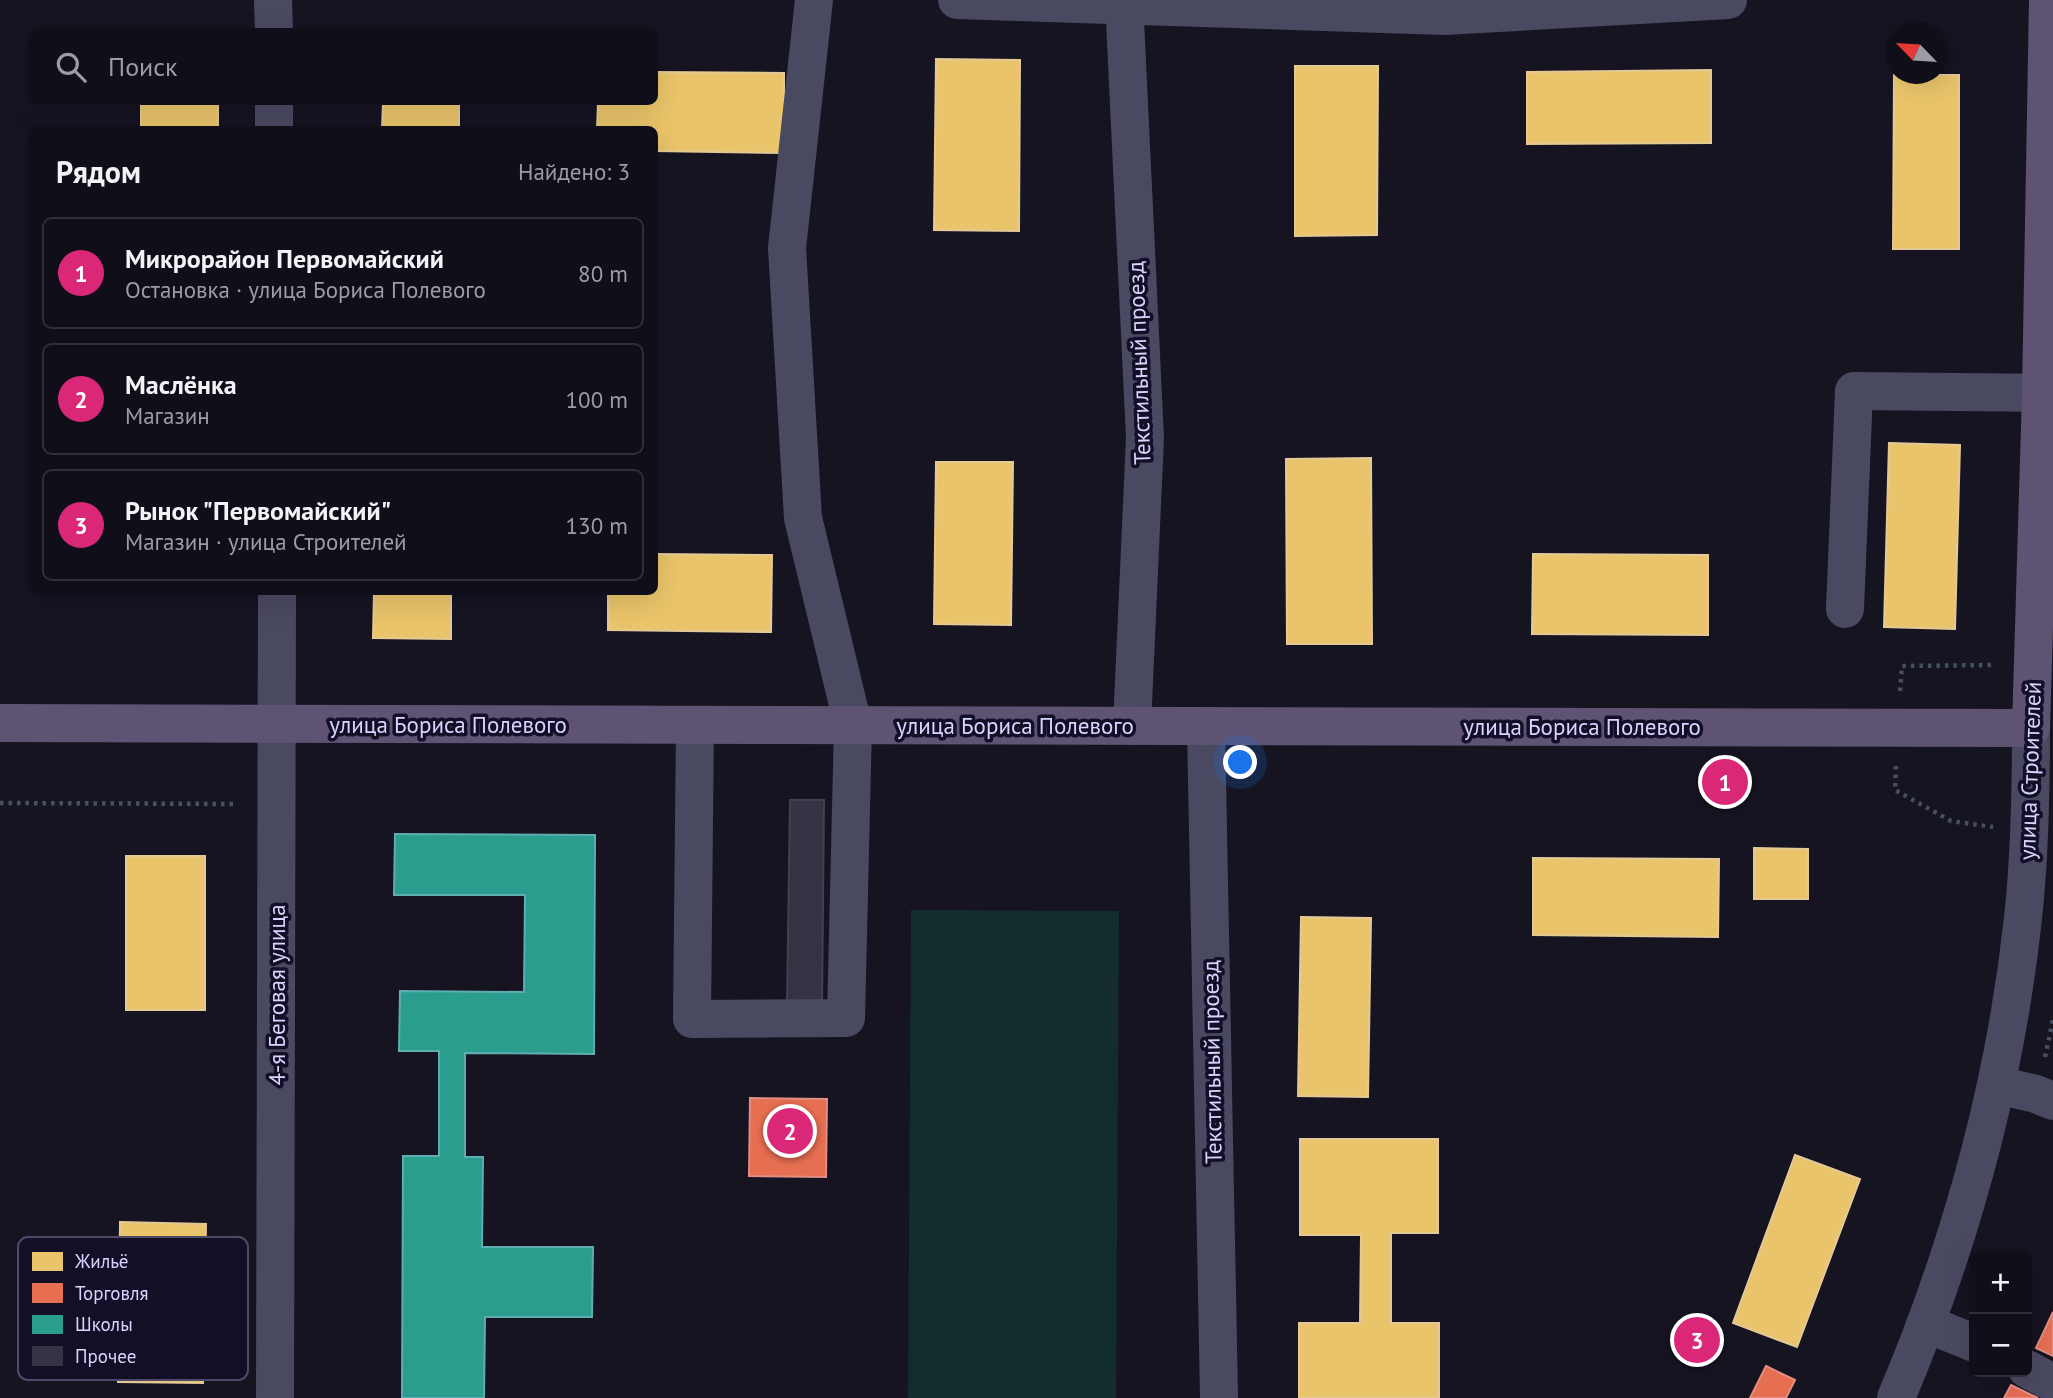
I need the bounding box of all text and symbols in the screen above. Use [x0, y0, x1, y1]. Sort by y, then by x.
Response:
north arrow [1885, 21, 1948, 84]
search box [28, 28, 658, 105]
icon: search [52, 48, 90, 86]
text: Поиск [108, 50, 177, 83]
text: Рядом [56, 152, 141, 191]
text: Найдено: 3 [518, 157, 630, 186]
text: Микрорайон Первомайский [125, 242, 444, 275]
text: 1 [74, 259, 88, 288]
text: 80 m [578, 259, 628, 288]
street label: Текстильный проезд [1120, 261, 1157, 465]
text: Остановка · улица Бориса Полевого [125, 275, 486, 304]
text: Маслёнка [125, 368, 237, 401]
text: 2 [74, 385, 88, 414]
text: 100 m [566, 385, 628, 414]
text: Магазин [125, 401, 210, 430]
text: Рынок "Первомайский" [125, 494, 391, 527]
text: 3 [74, 511, 88, 540]
text: 130 m [566, 511, 628, 540]
text: Магазин · улица Строителей [125, 527, 407, 556]
street label: улица Строителей [2012, 681, 2047, 861]
street label: улица Бориса Полевого [329, 710, 567, 739]
street label: улица Бориса Полевого [896, 711, 1134, 740]
street label: улица Бориса Полевого [1463, 712, 1701, 741]
your location [1223, 745, 1257, 779]
pin: 1 [1702, 756, 1748, 808]
street label: 4-я Беговая улица [262, 904, 291, 1086]
street label: Текстильный проезд [1195, 960, 1228, 1164]
pin: 2 [767, 1105, 813, 1157]
legend [18, 1237, 248, 1380]
text: Жильё [74, 1249, 129, 1273]
map controls [1969, 1251, 2032, 1377]
button: + [1969, 1251, 2032, 1314]
text: Торговля [75, 1281, 149, 1305]
text: Школы [75, 1312, 133, 1336]
pin: 3 [1674, 1314, 1720, 1366]
button: − [1969, 1314, 2032, 1377]
text: Прочее [75, 1344, 136, 1368]

